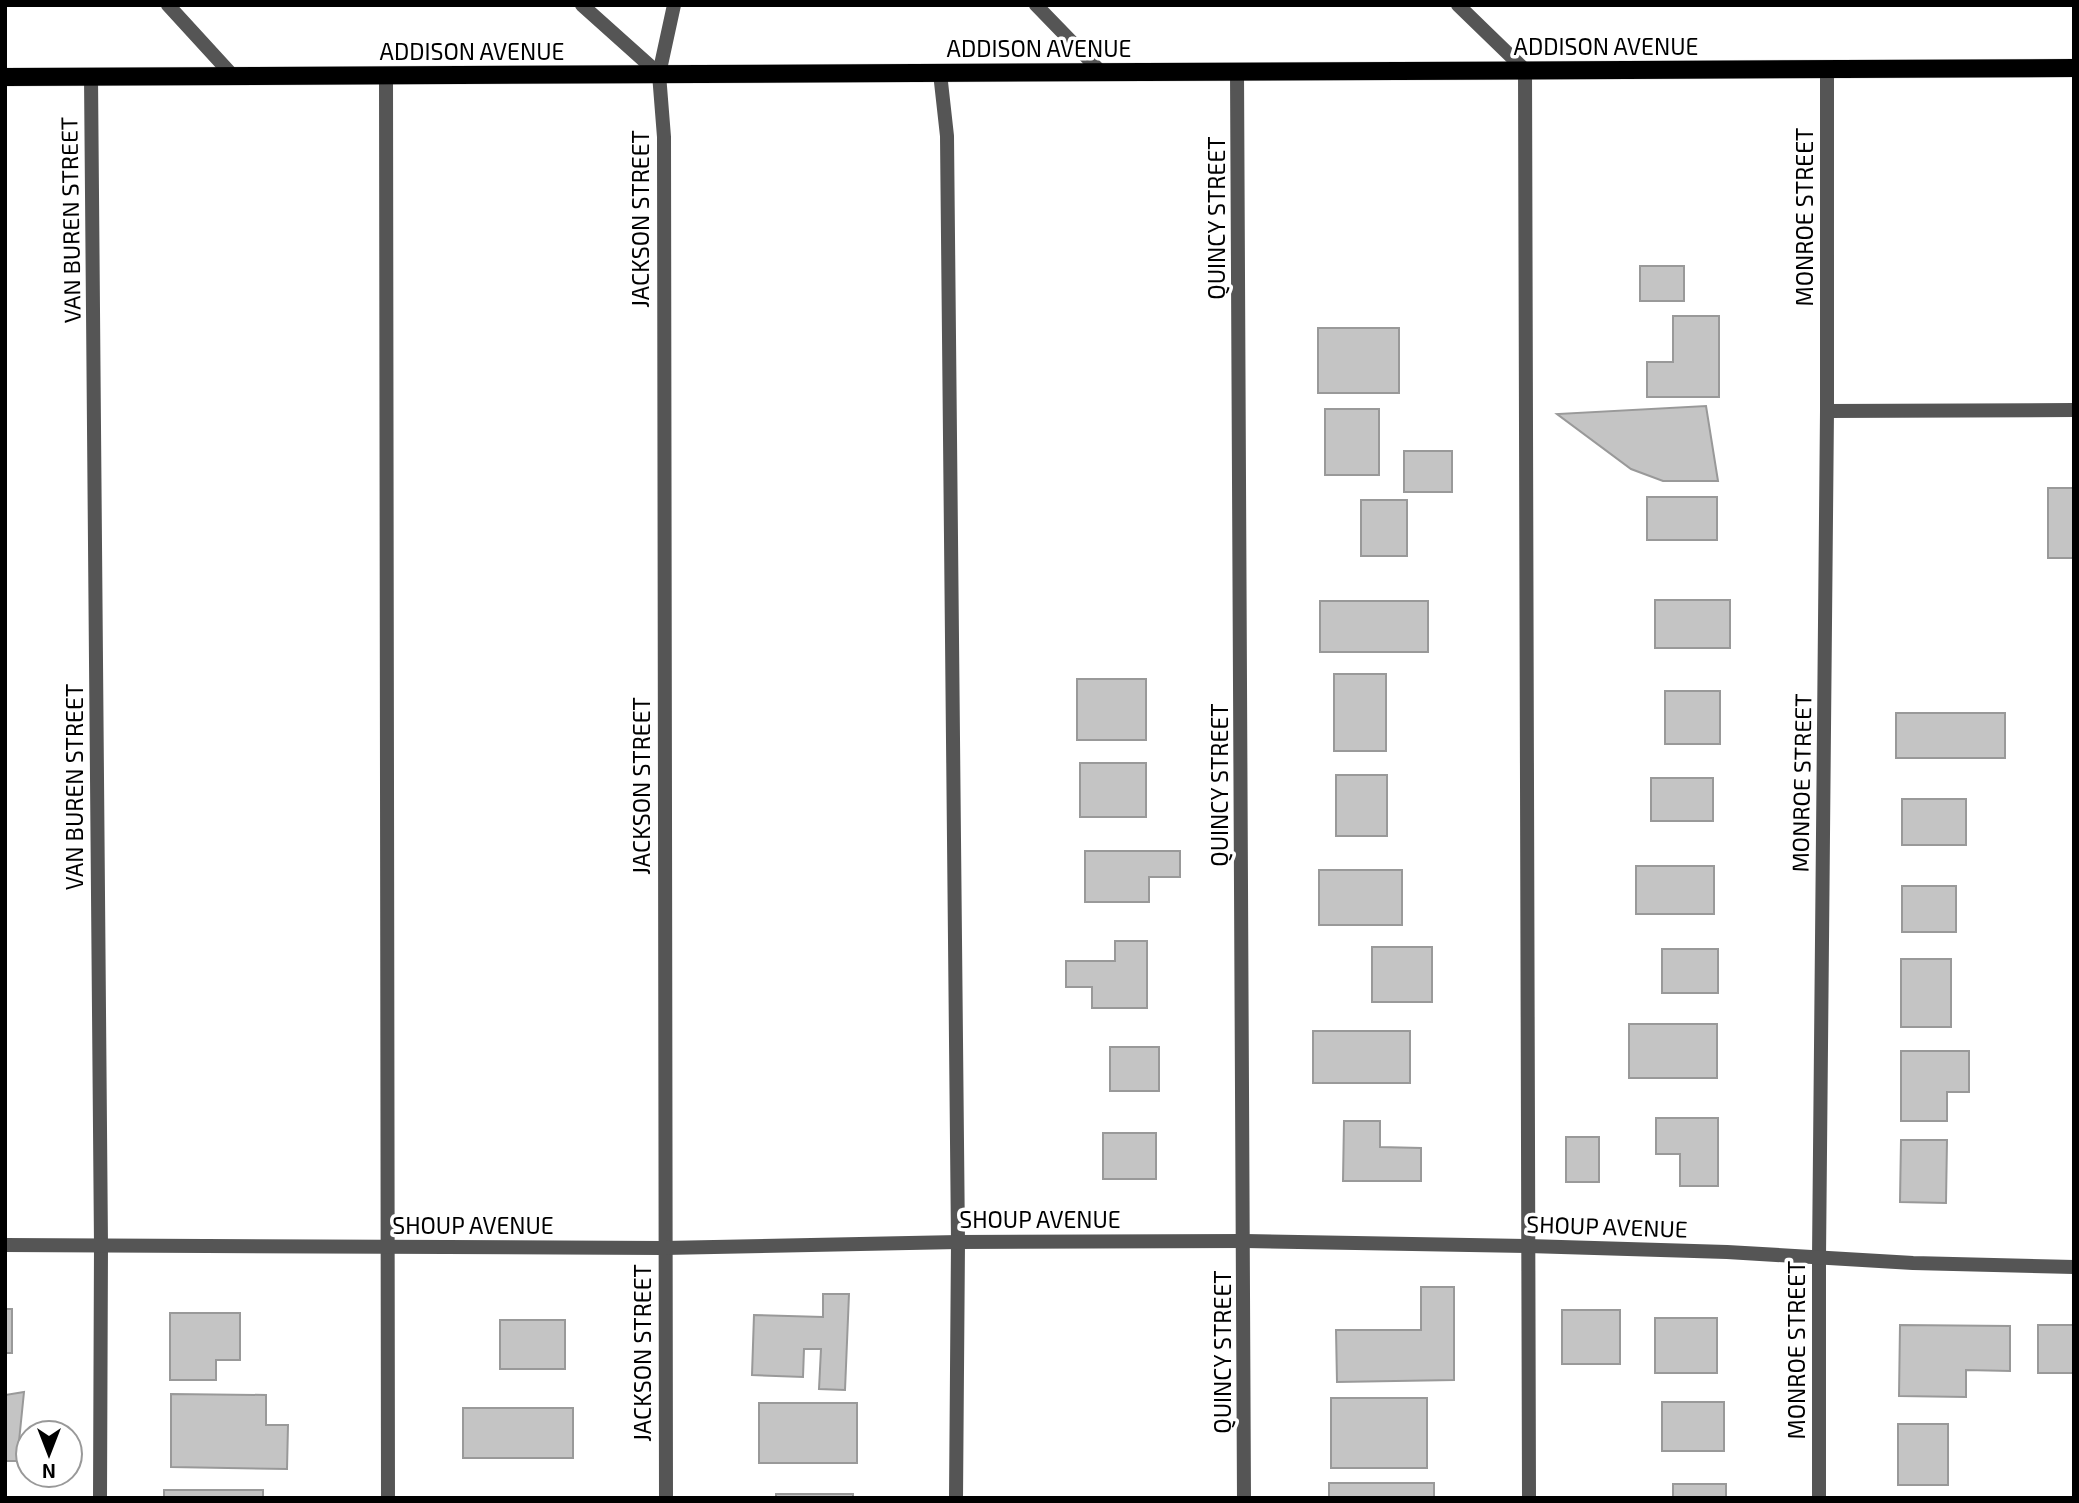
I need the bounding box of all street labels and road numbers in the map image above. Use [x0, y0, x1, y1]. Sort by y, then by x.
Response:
street label: ADDISON AVENUE [1514, 32, 1698, 60]
street label: ADDISON AVENUE [947, 34, 1131, 62]
street label: ADDISON AVENUE [380, 37, 564, 65]
street label: VAN BUREN STREET [54, 117, 86, 323]
street label: MONROE STREET [1790, 128, 1818, 306]
street label: JACKSON STREET [626, 130, 654, 308]
street label: QUINCY STREET [1202, 136, 1230, 300]
street label: VAN BUREN STREET [60, 684, 88, 890]
street label: MONROE STREET [1785, 693, 1817, 873]
street label: JACKSON STREET [627, 697, 655, 875]
street label: QUINCY STREET [1205, 703, 1233, 867]
street label: SHOUP AVENUE [959, 1205, 1121, 1233]
street label: SHOUP AVENUE [1526, 1209, 1688, 1243]
street label: SHOUP AVENUE [392, 1211, 554, 1239]
street label: MONROE STREET [1782, 1261, 1810, 1439]
street label: JACKSON STREET [628, 1264, 656, 1442]
street label: QUINCY STREET [1208, 1270, 1236, 1434]

